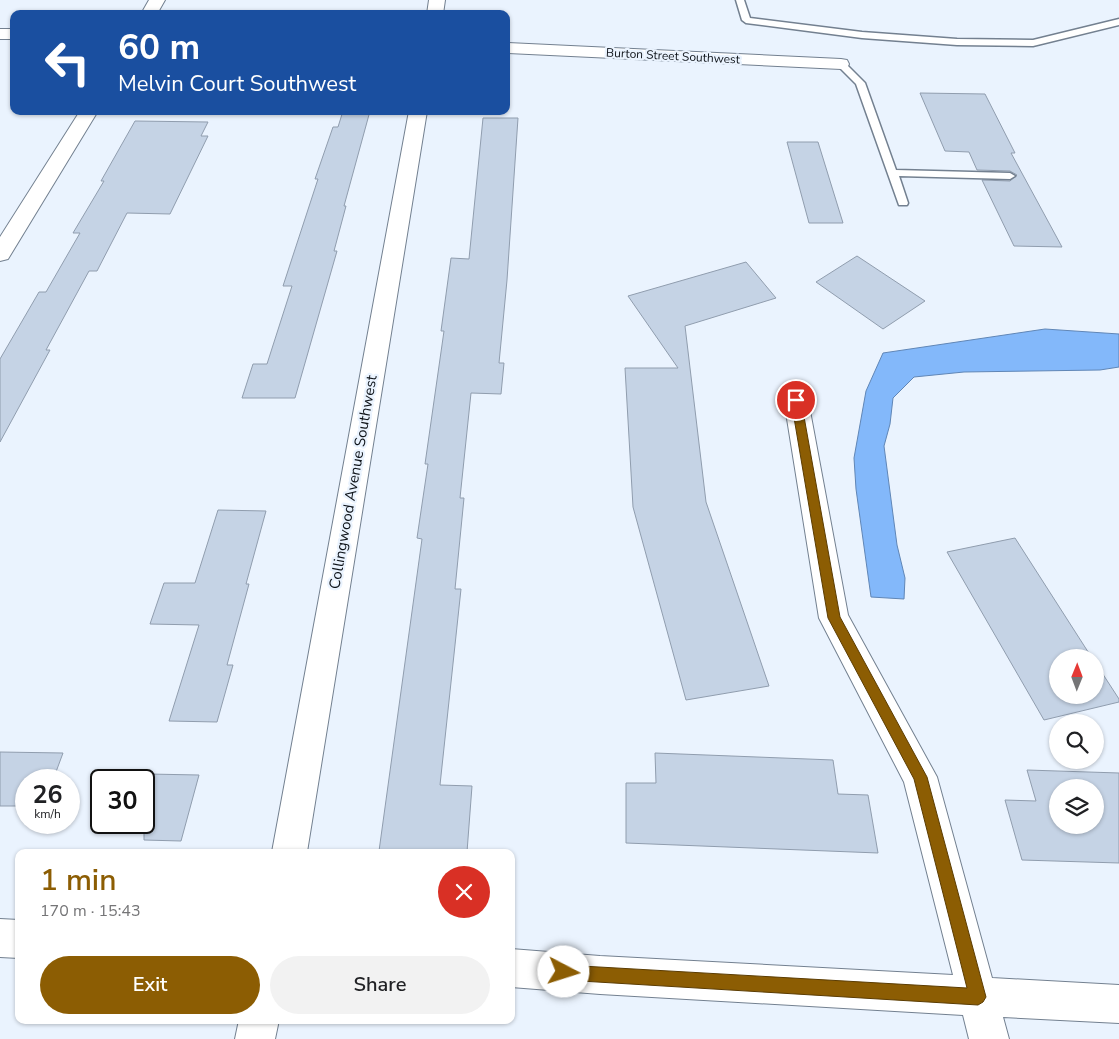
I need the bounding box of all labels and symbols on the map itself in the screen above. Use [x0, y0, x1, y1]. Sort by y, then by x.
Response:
street label: Burton Street Southwest [606, 45, 741, 68]
street label: Collingwood Avenue Southwest [324, 373, 382, 591]
pin [775, 379, 817, 421]
north arrow [1049, 649, 1104, 704]
speed limit sign: 30 [90, 769, 155, 834]
position arrow [537, 945, 589, 997]

